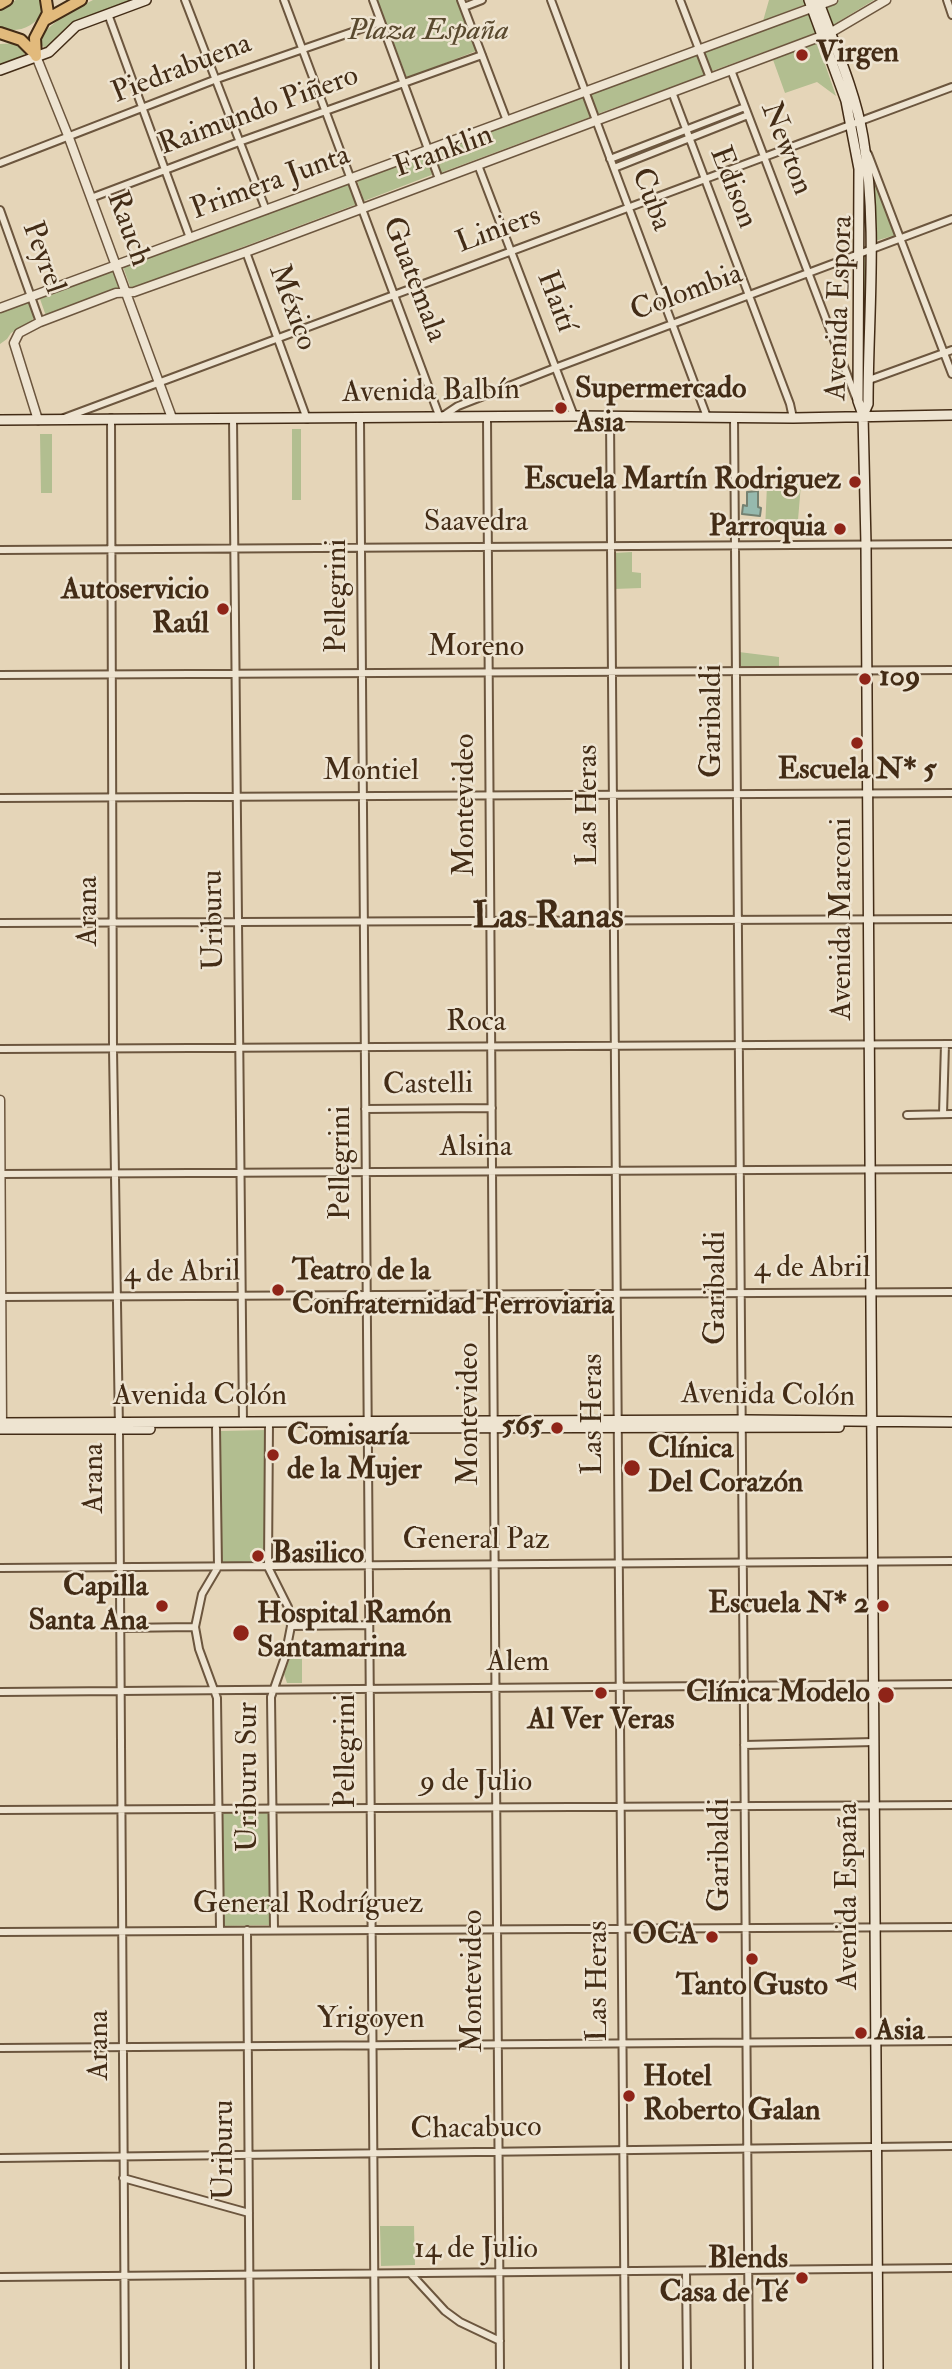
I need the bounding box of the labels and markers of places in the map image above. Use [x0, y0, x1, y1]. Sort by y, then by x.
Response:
place label: Virgen [816, 37, 899, 73]
marker: Virgen [794, 47, 810, 63]
place label: Supermercado Asia [575, 373, 746, 444]
marker: Supermercado Asia [553, 400, 569, 416]
place label: Escuela Martín Rodriguez [524, 464, 841, 500]
marker: Escuela Martín Rodriguez [847, 474, 863, 490]
place label: Parroquia [709, 511, 826, 547]
marker: Parroquia [832, 521, 848, 537]
place label: Autoservicio Raúl [61, 574, 209, 644]
marker: Autoservicio Raúl [215, 601, 231, 617]
place label: 109 [879, 661, 920, 697]
marker: 109 [857, 671, 873, 687]
marker: Escuela N* 5 [849, 735, 865, 751]
place label: Escuela N* 5 [778, 754, 936, 790]
place label: Teatro de la Confraternidad Ferroviaria [292, 1255, 614, 1326]
marker: Teatro de la Confraternidad Ferroviaria [270, 1282, 286, 1298]
place label: 565 [502, 1410, 543, 1446]
place label: Comisaría de la Mujer [287, 1420, 422, 1490]
marker: 565 [549, 1420, 565, 1436]
place label: Clínica Del Corazón [648, 1433, 803, 1504]
marker: Comisaría de la Mujer [265, 1447, 281, 1463]
marker: Clínica Del Corazón [622, 1458, 642, 1478]
place label: Basilico [272, 1538, 364, 1574]
marker: Basilico [250, 1548, 266, 1564]
place label: Capilla Santa Ana [28, 1571, 148, 1642]
place label: Escuela N* 2 [708, 1588, 869, 1624]
marker: Capilla Santa Ana [154, 1598, 170, 1614]
place label: Hospital Ramón Santamarina [257, 1598, 452, 1668]
marker: Escuela N* 2 [875, 1598, 891, 1614]
marker: Hospital Ramón Santamarina [231, 1623, 251, 1643]
place label: Clínica Modelo [686, 1677, 870, 1713]
marker: Al Ver Veras [593, 1685, 609, 1701]
marker: Clínica Modelo [876, 1685, 896, 1705]
place label: Al Ver Veras [528, 1704, 674, 1740]
place label: OCA [633, 1919, 698, 1955]
marker: OCA [704, 1929, 720, 1945]
marker: Tanto Gusto [744, 1951, 760, 1967]
place label: Tanto Gusto [676, 1970, 828, 2006]
place label: Asia [875, 2015, 925, 2051]
marker: Asia [853, 2025, 869, 2041]
place label: Hotel Roberto Galan [643, 2061, 820, 2132]
marker: Hotel Roberto Galan [621, 2088, 637, 2104]
place label: Blends Casa de Té [659, 2243, 788, 2314]
marker: Blends Casa de Té [794, 2270, 810, 2286]

